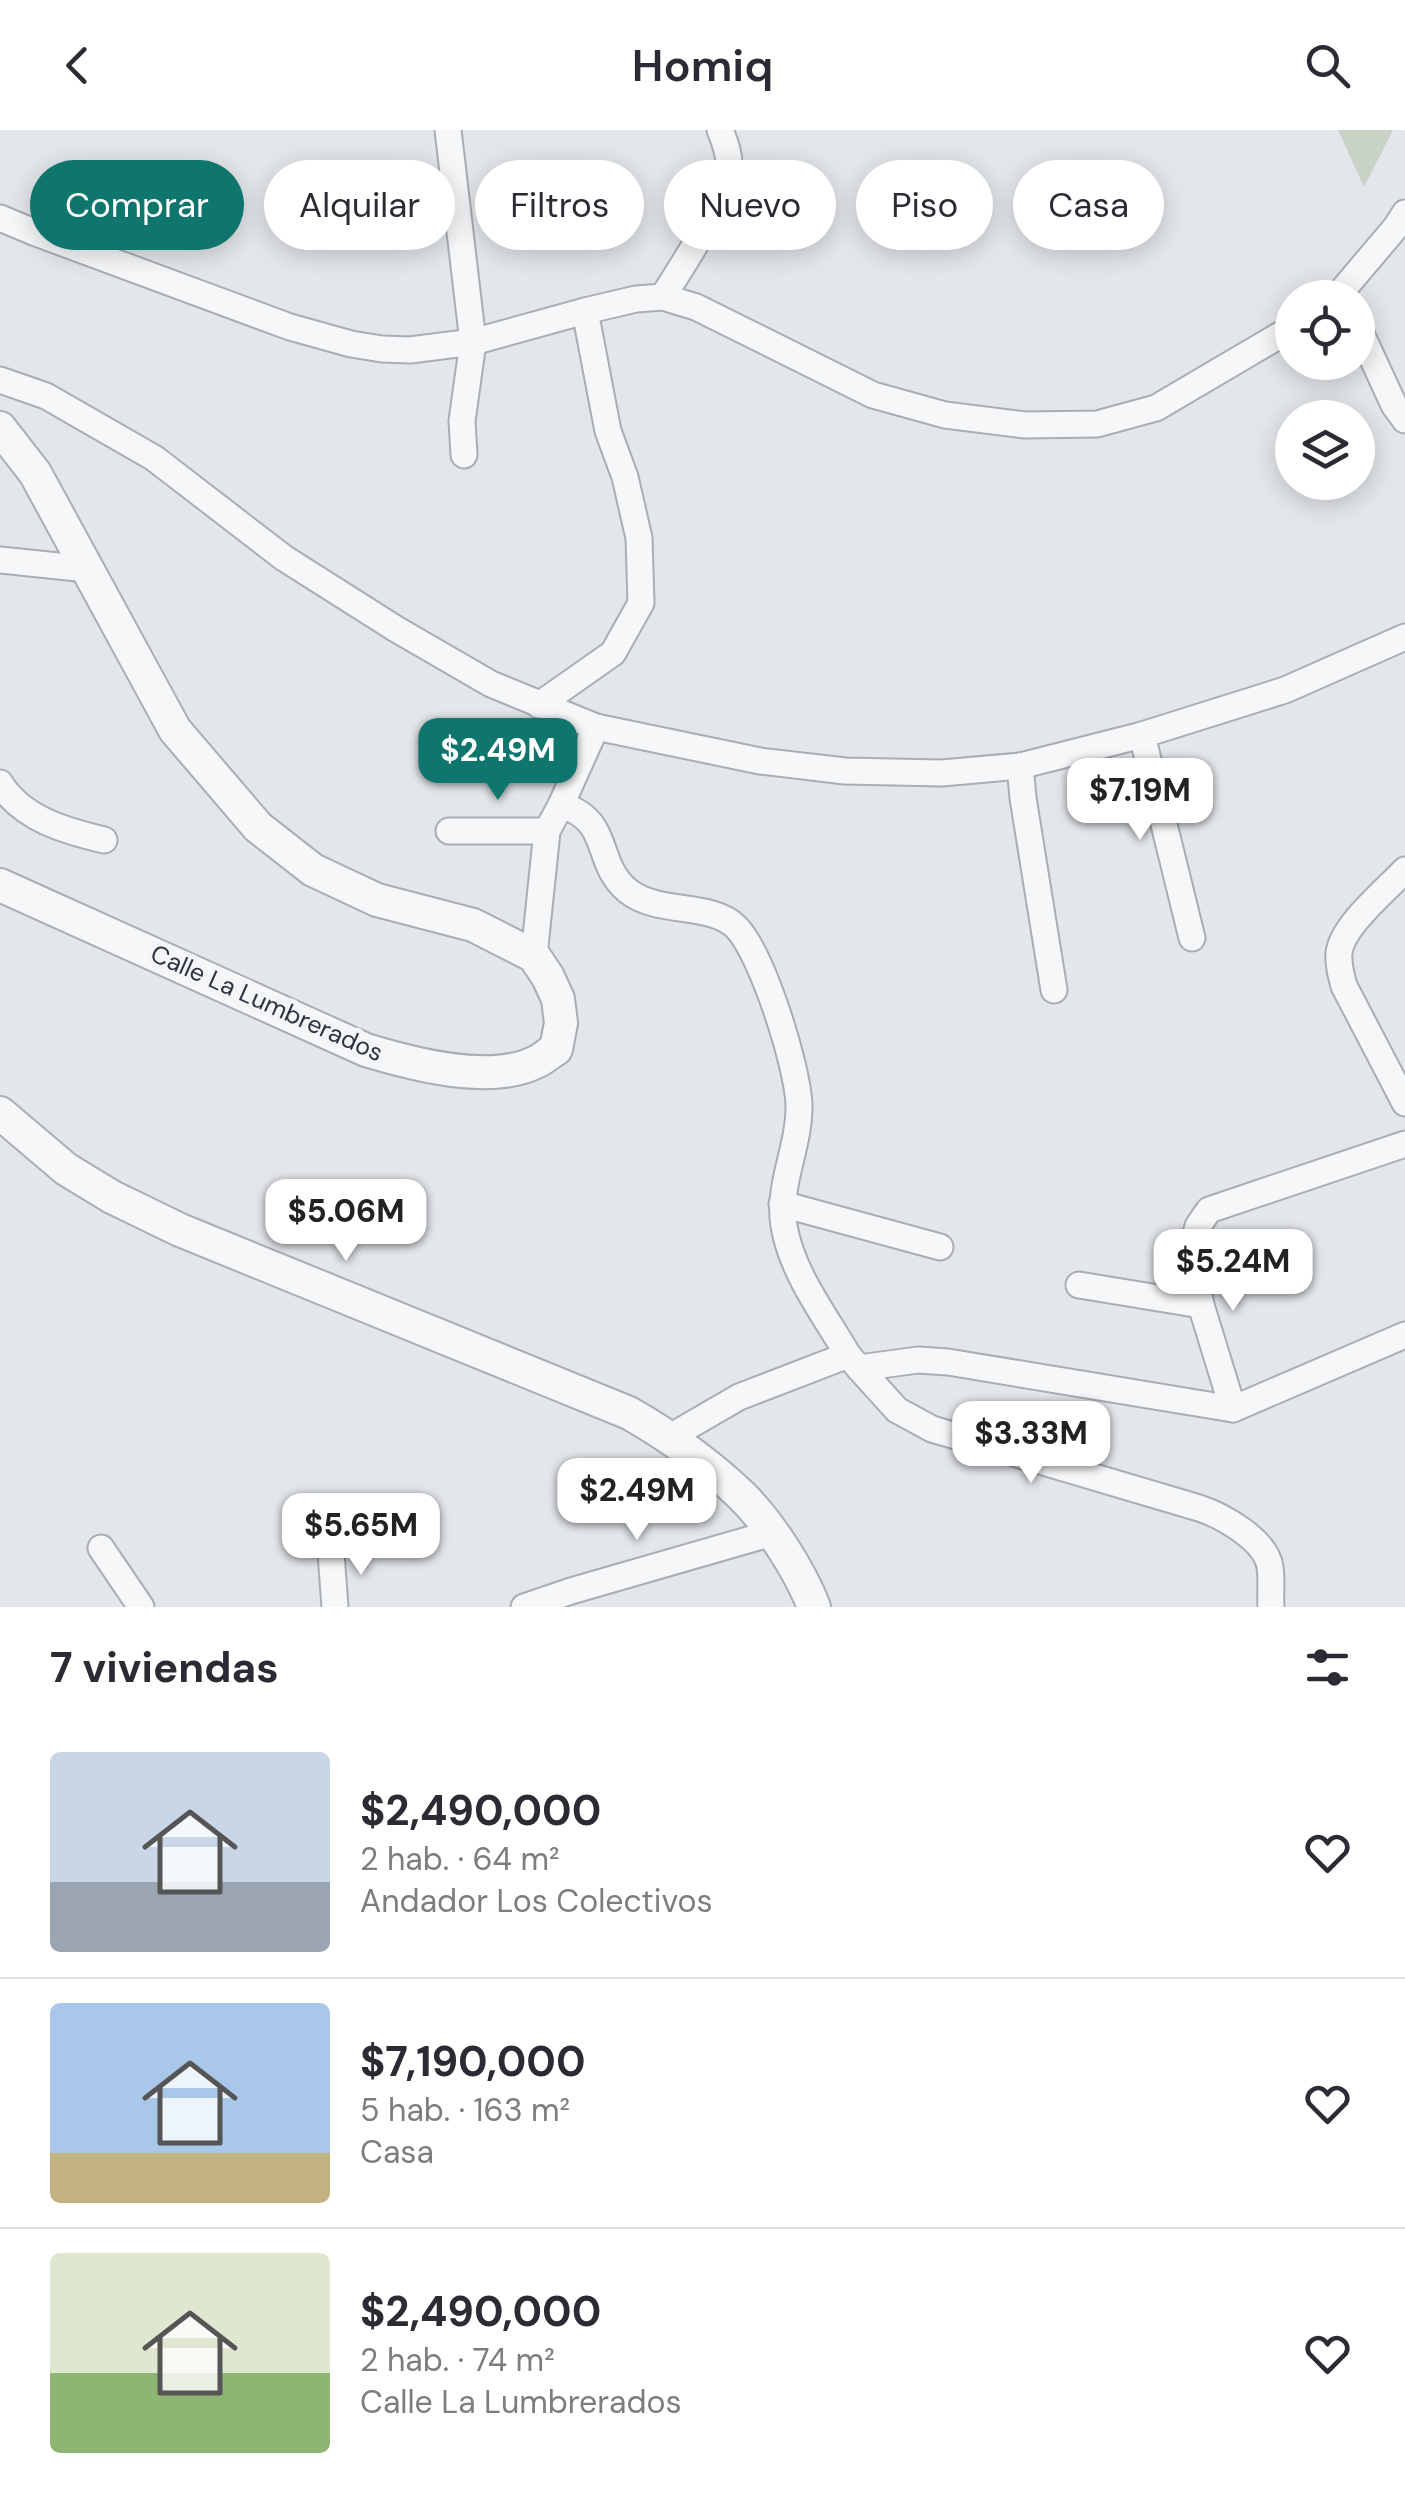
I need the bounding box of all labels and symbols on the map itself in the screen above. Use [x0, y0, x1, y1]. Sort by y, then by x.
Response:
pin: $2.49M [417, 718, 579, 803]
pin: $7.19M [1059, 758, 1221, 843]
street label: Calle La Lumbrerados [146, 937, 388, 1069]
pin: $5.06M [265, 1179, 427, 1264]
pin: $5.24M [1152, 1229, 1314, 1314]
pin: $3.33M [950, 1401, 1112, 1486]
pin: $2.49M [556, 1458, 718, 1543]
pin: $5.65M [280, 1493, 442, 1578]

